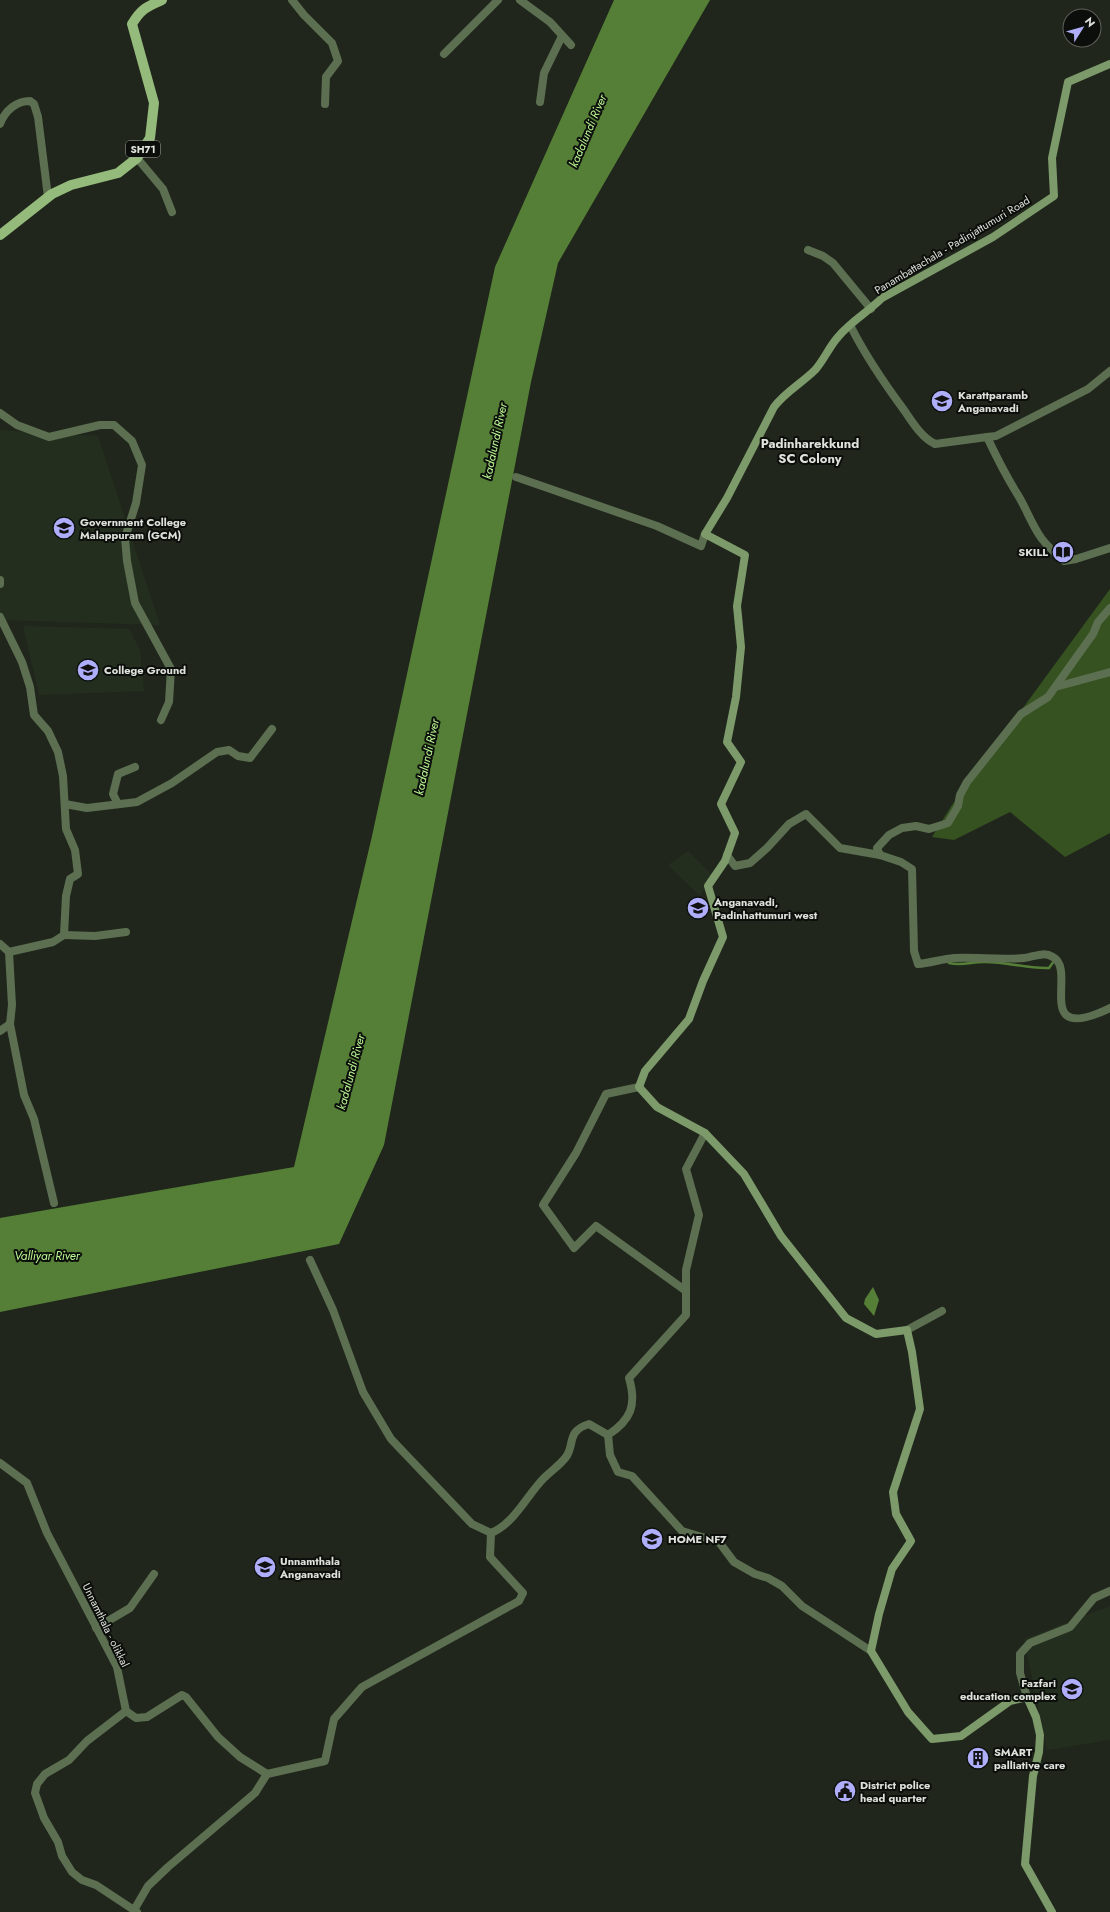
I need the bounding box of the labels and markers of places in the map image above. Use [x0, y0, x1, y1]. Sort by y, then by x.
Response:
place label: Karattparamb Anganavadi [957, 387, 1028, 416]
school or university icon: Karattparamb Anganavadi [929, 388, 955, 414]
place label: Government College Malappuram (GCM) [80, 514, 186, 543]
school or university icon: Government College Malappuram (GCM) [51, 515, 77, 541]
library icon: SKILL [1050, 539, 1076, 565]
place label: SKILL [1018, 544, 1048, 560]
school or university icon: College Ground [75, 657, 101, 683]
place label: College Ground [104, 662, 186, 678]
place label: Anganavadi, Padinhattumuri west [713, 894, 818, 923]
school or university icon: Anganavadi, Padinhattumuri west [685, 895, 711, 921]
school or university icon: HOME NF7 [639, 1526, 665, 1552]
place label: HOME NF7 [668, 1531, 727, 1547]
place label: Unnamthala Anganavadi [279, 1553, 341, 1582]
school or university icon: Unnamthala Anganavadi [252, 1554, 278, 1580]
place label: Fazfari education complex [960, 1675, 1056, 1704]
school or university icon: Fazfari education complex [1059, 1676, 1085, 1702]
place label: SMART palliative care [994, 1744, 1065, 1773]
building icon: SMART palliative care [965, 1745, 991, 1771]
place label: District police head quarter [860, 1777, 930, 1806]
public building icon: District police head quarter [832, 1778, 858, 1804]

